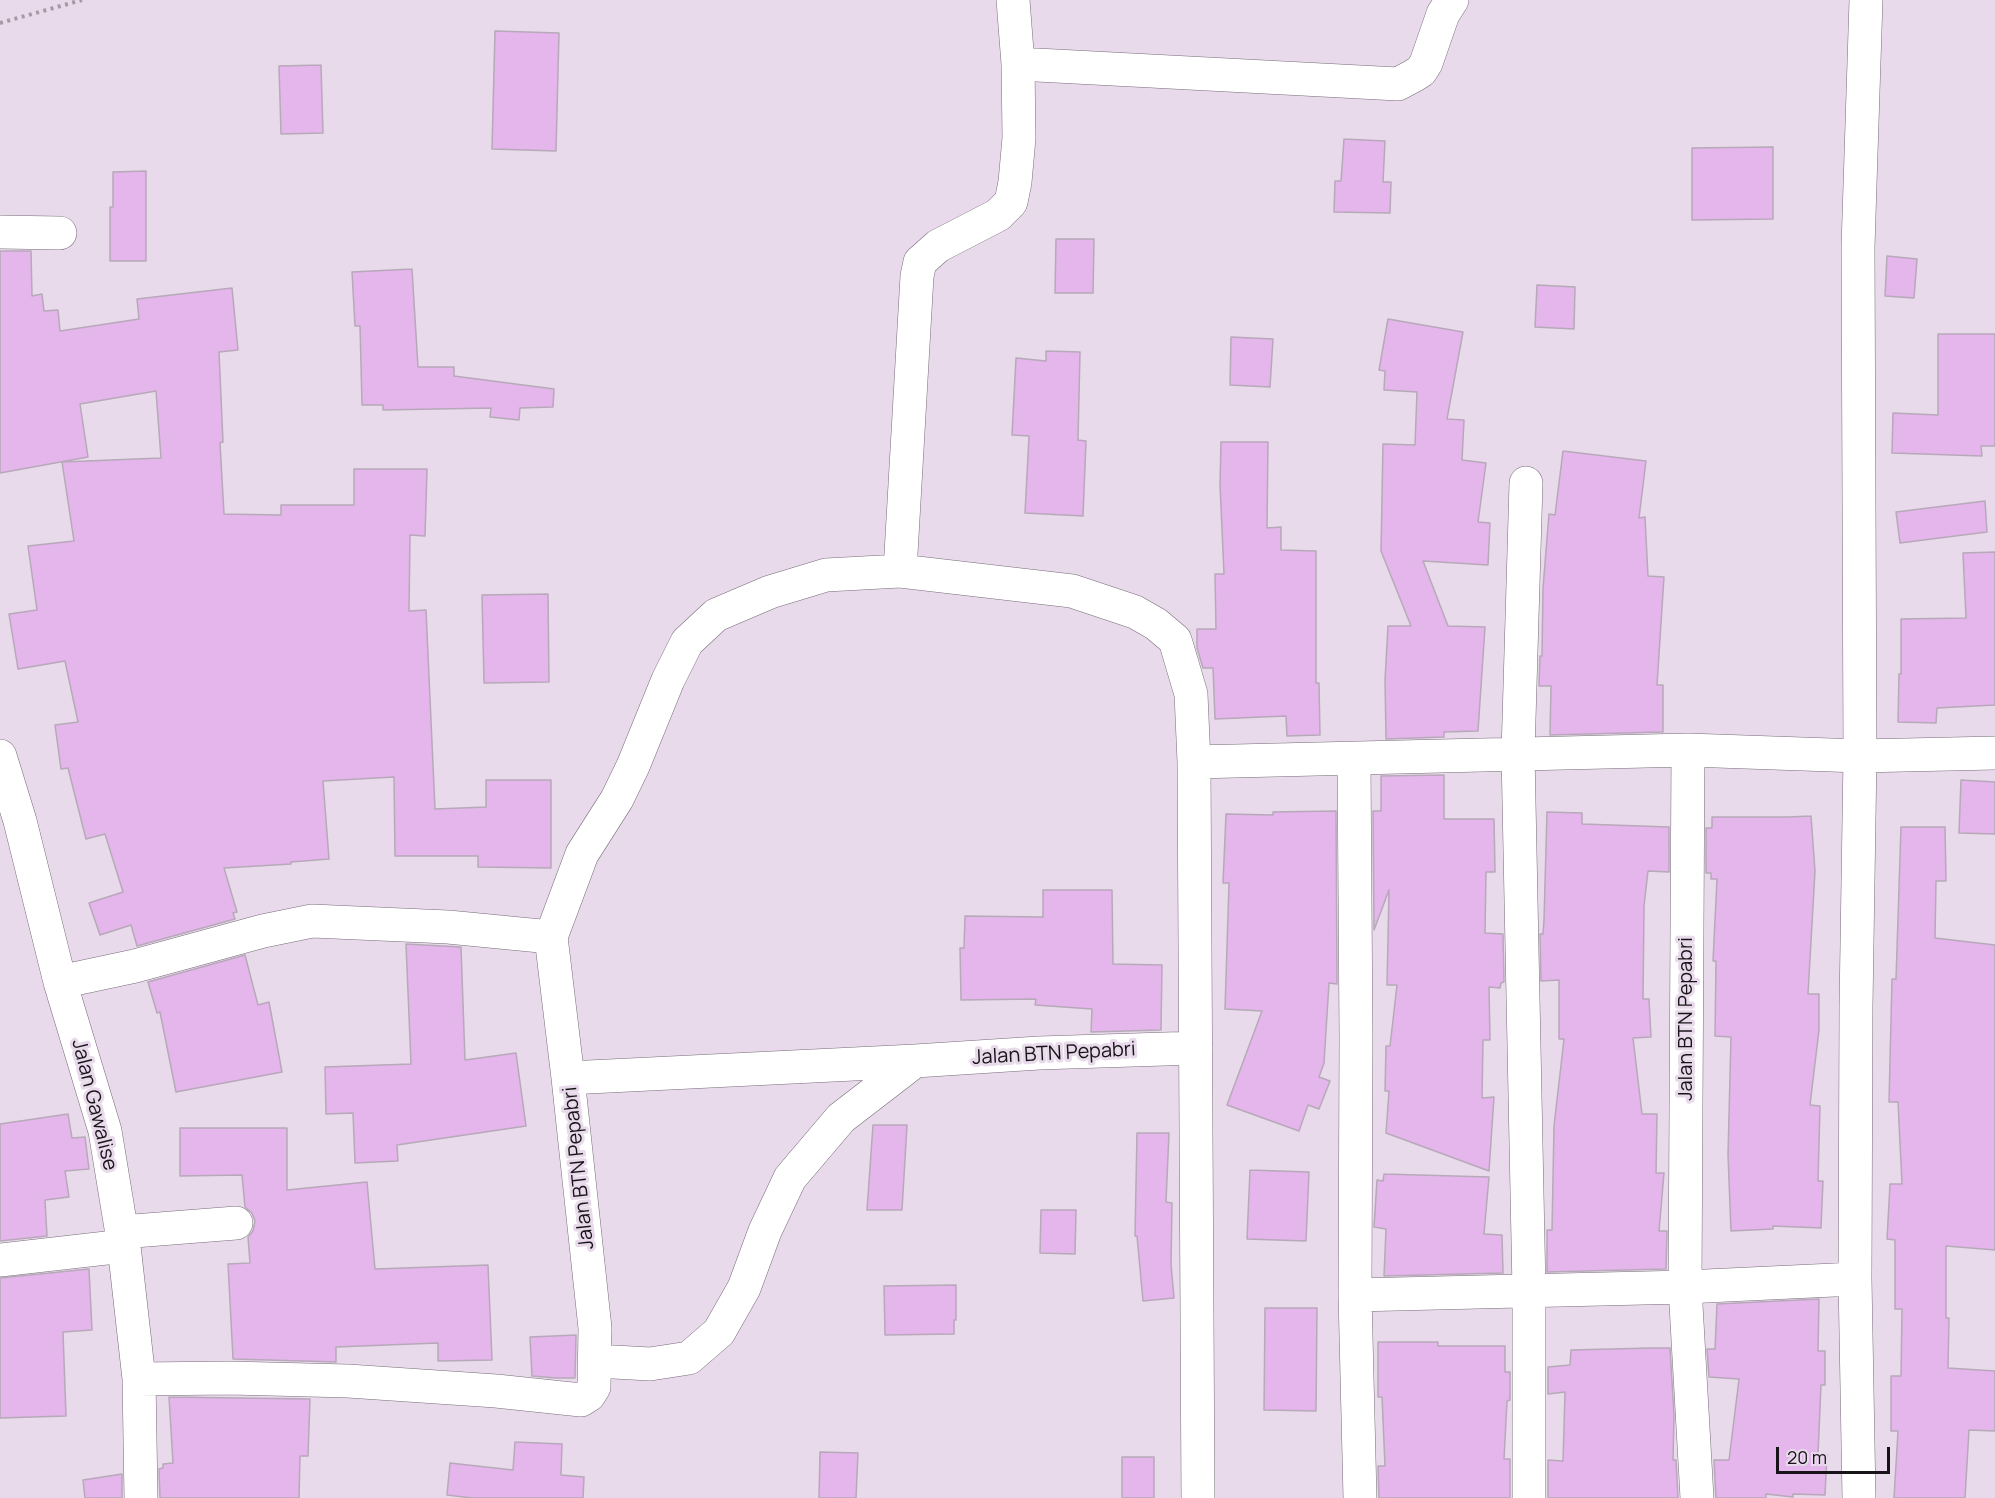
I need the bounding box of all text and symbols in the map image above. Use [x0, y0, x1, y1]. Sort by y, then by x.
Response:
street label: Jalan BTN Pepabri [1674, 937, 1698, 1101]
street label: Jalan Gawalise [66, 1037, 122, 1173]
street label: Jalan BTN Pepabri [972, 1038, 1136, 1070]
street label: Jalan BTN Pepabri [559, 1085, 599, 1251]
scale bar [1779, 1435, 1893, 1473]
text: 20 m [1787, 1445, 1827, 1469]

